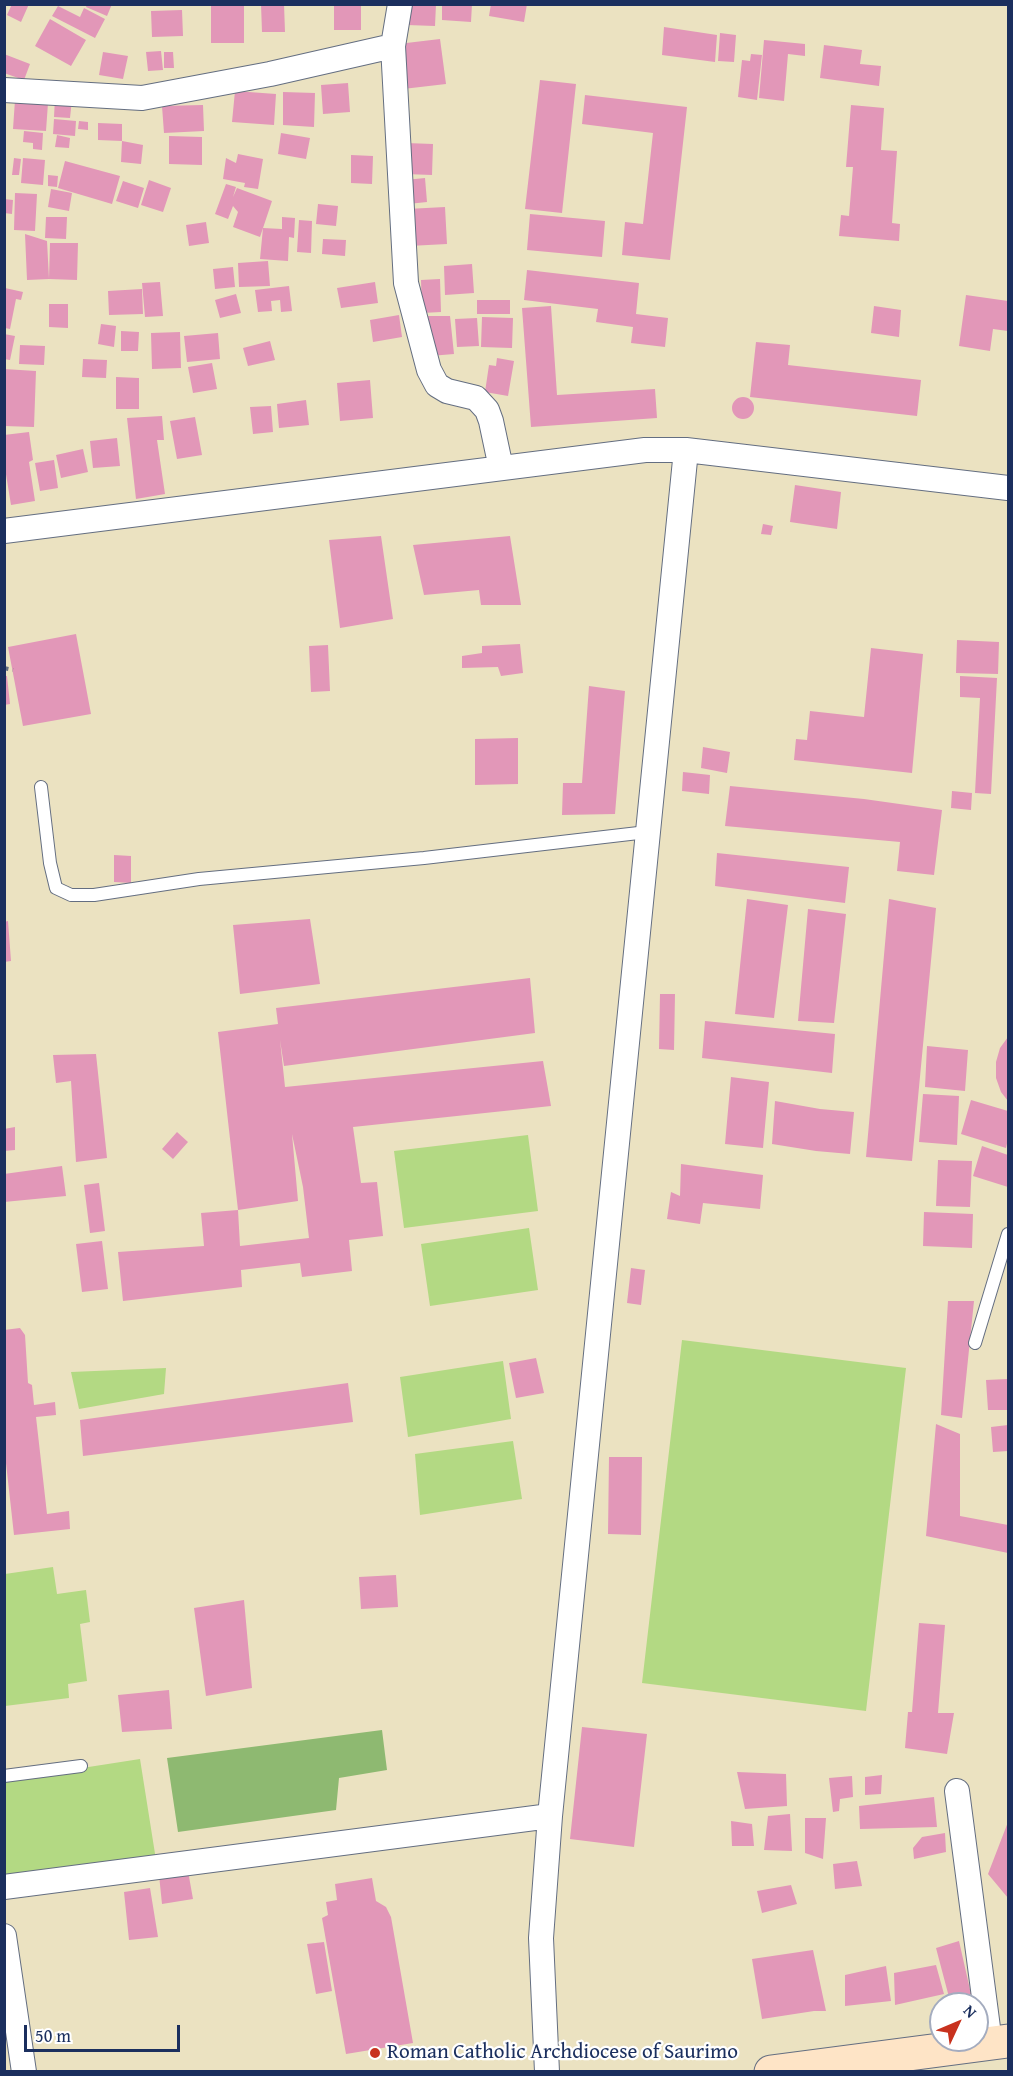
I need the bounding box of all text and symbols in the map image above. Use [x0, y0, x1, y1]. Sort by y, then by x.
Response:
north arrow [929, 1992, 989, 2052]
text: N [958, 1999, 983, 2023]
scale bar [27, 2013, 183, 2051]
text: 50 m [35, 2022, 71, 2049]
place label: Roman Catholic Archdiocese of Saurimo [387, 2040, 738, 2066]
marker: Roman Catholic Archdiocese of Saurimo [368, 2046, 382, 2060]

